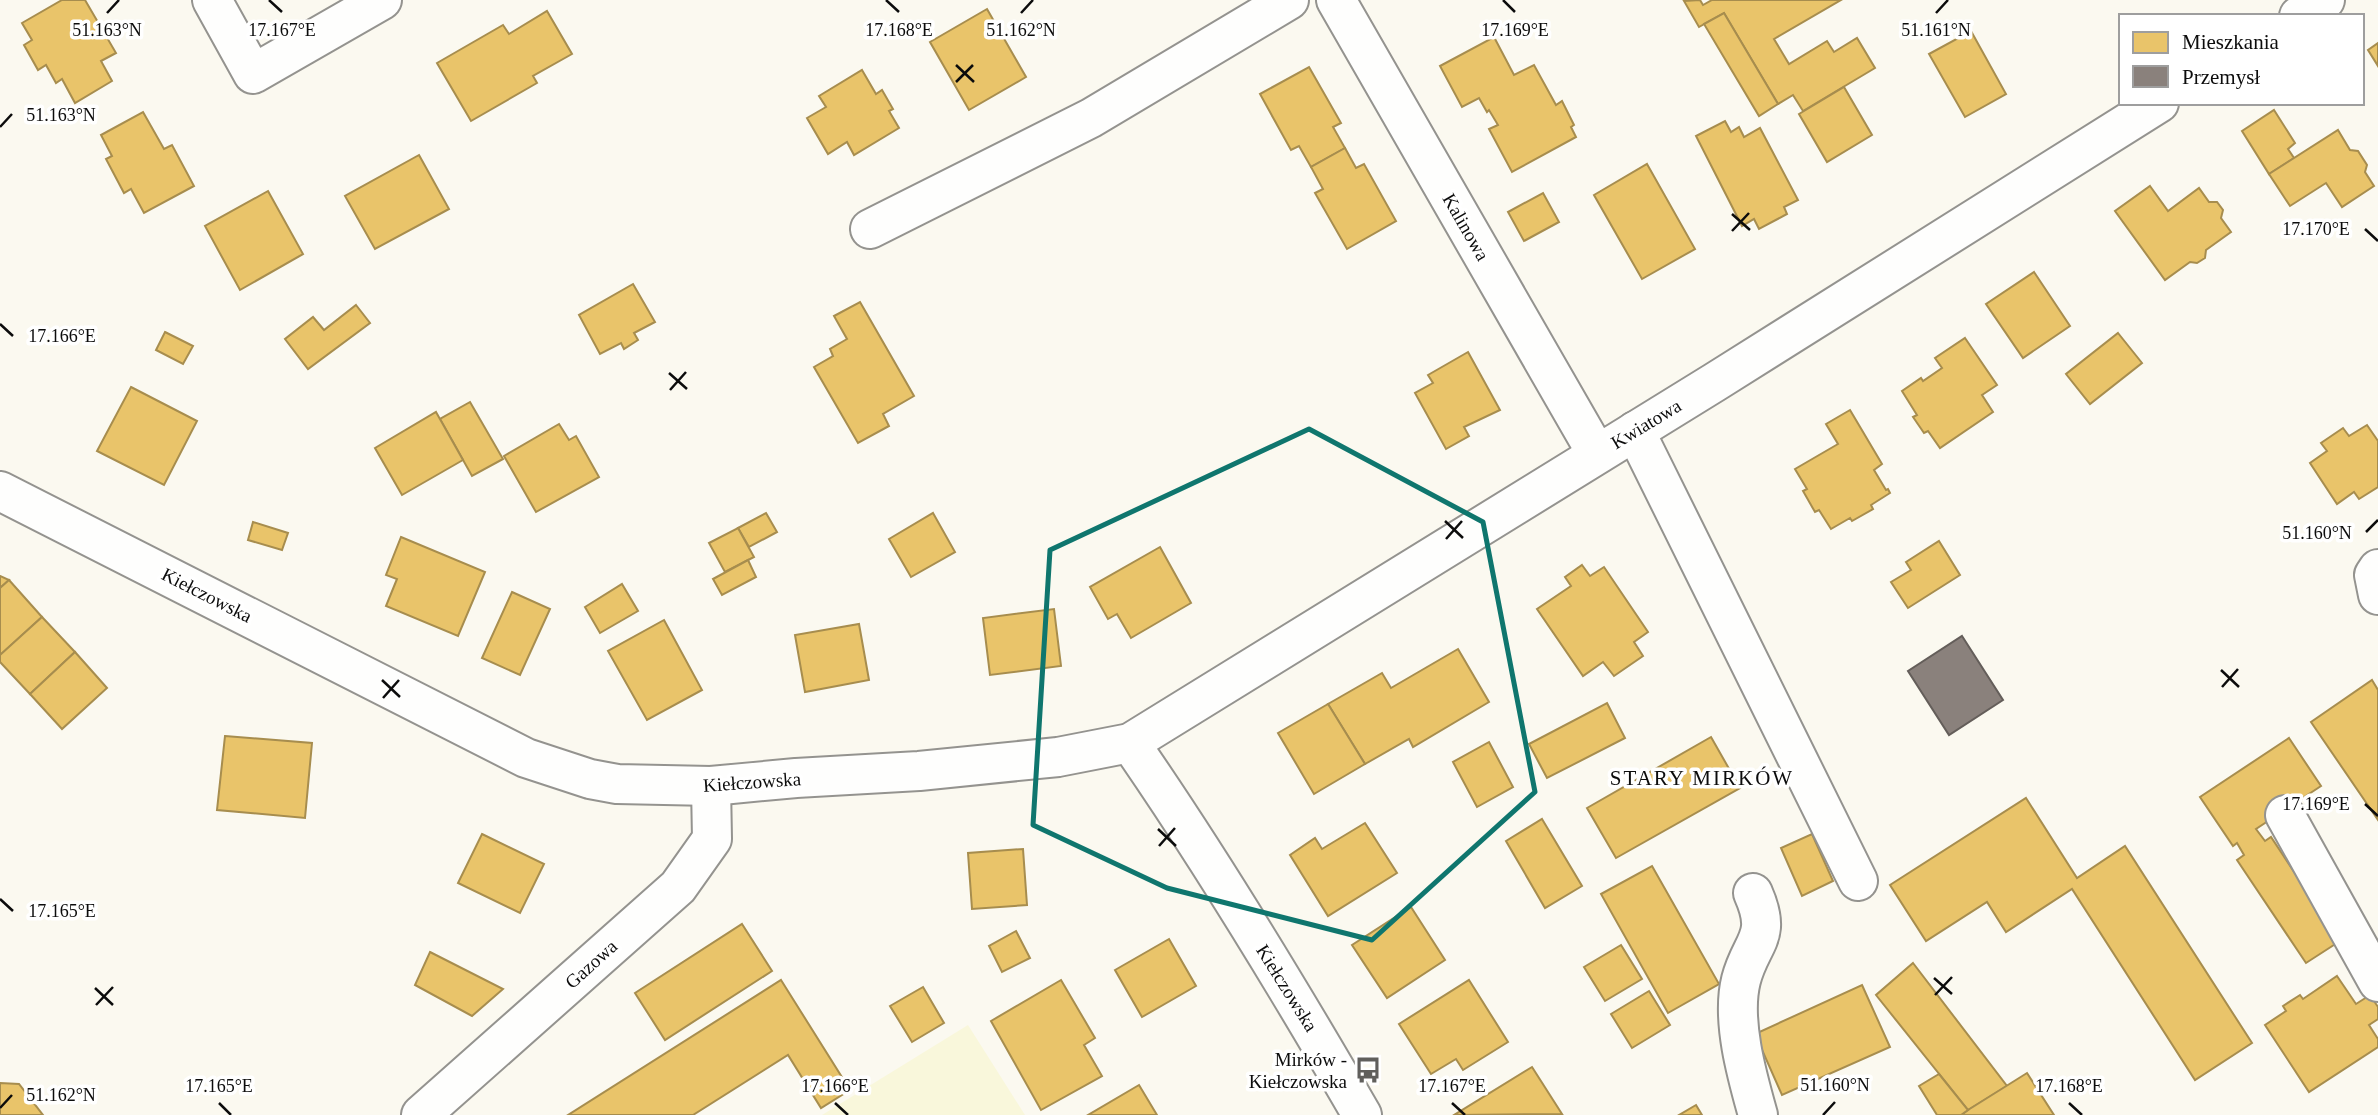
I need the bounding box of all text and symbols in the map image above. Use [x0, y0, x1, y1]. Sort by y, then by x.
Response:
legend [2119, 14, 2364, 105]
text: 51.163°N [72, 20, 142, 40]
text: 17.167°E [248, 20, 316, 40]
text: 17.168°E [865, 20, 933, 40]
text: 51.162°N [986, 20, 1056, 40]
text: 17.169°E [1481, 20, 1549, 40]
text: 51.161°N [1901, 20, 1971, 40]
text: Mieszkania [2182, 30, 2279, 54]
text: Przemysł [2182, 65, 2260, 89]
text: 51.163°N [26, 105, 96, 125]
street label: Kalinowa [1438, 190, 1494, 265]
text: 17.170°E [2282, 219, 2350, 239]
text: 17.166°E [28, 326, 96, 346]
street label: Kwiatowa [1607, 395, 1685, 453]
text: 51.160°N [2282, 523, 2352, 543]
street label: Kiełczowska [159, 563, 256, 627]
district label: STARY MIRKÓW [1610, 766, 1794, 790]
street label: Kiełczowska [702, 768, 802, 796]
text: 17.169°E [2282, 794, 2350, 814]
text: 17.165°E [28, 901, 96, 921]
street label: Gazowa [561, 935, 622, 993]
street label: Kiełczowska [1252, 941, 1322, 1036]
place label: Mirków - Kiełczowska [1249, 1049, 1348, 1092]
bus stop icon: Mirków - Kiełczowska [1353, 1055, 1383, 1085]
text: 51.160°N [1800, 1075, 1870, 1095]
text: 17.165°E [185, 1076, 253, 1096]
text: 17.166°E [801, 1076, 869, 1096]
text: 17.167°E [1418, 1076, 1486, 1096]
text: 17.168°E [2035, 1076, 2103, 1096]
text: 51.162°N [26, 1085, 96, 1105]

